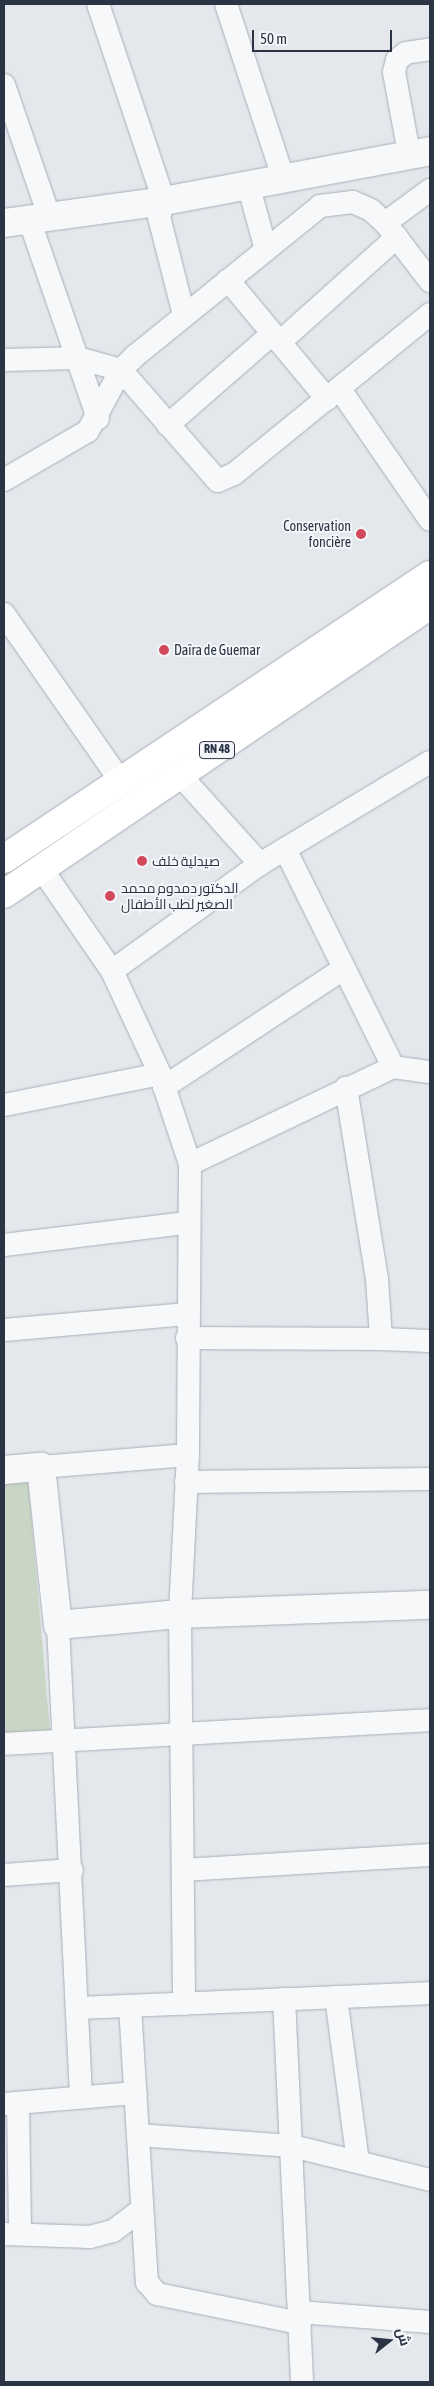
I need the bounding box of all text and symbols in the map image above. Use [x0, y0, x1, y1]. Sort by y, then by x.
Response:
scale bar [254, 20, 394, 52]
text: 50 m [260, 30, 287, 47]
place label: Conservation foncière [283, 518, 351, 550]
marker: Conservation foncière [355, 528, 367, 540]
place label: Daïra de Guemar [174, 642, 260, 658]
marker: Daïra de Guemar [158, 644, 170, 656]
road number: RN 48 [198, 740, 236, 760]
place label: صيدلية خلف [152, 853, 220, 869]
marker: صيدلية خلف [136, 855, 148, 867]
place label: الدكتور دمدوم محمد الصغير لطب الأطفال [121, 880, 239, 912]
marker: الدكتور دمدوم محمد الصغير لطب الأطفال [103, 889, 117, 903]
north arrow [364, 2316, 414, 2366]
text: ش [393, 2326, 414, 2348]

